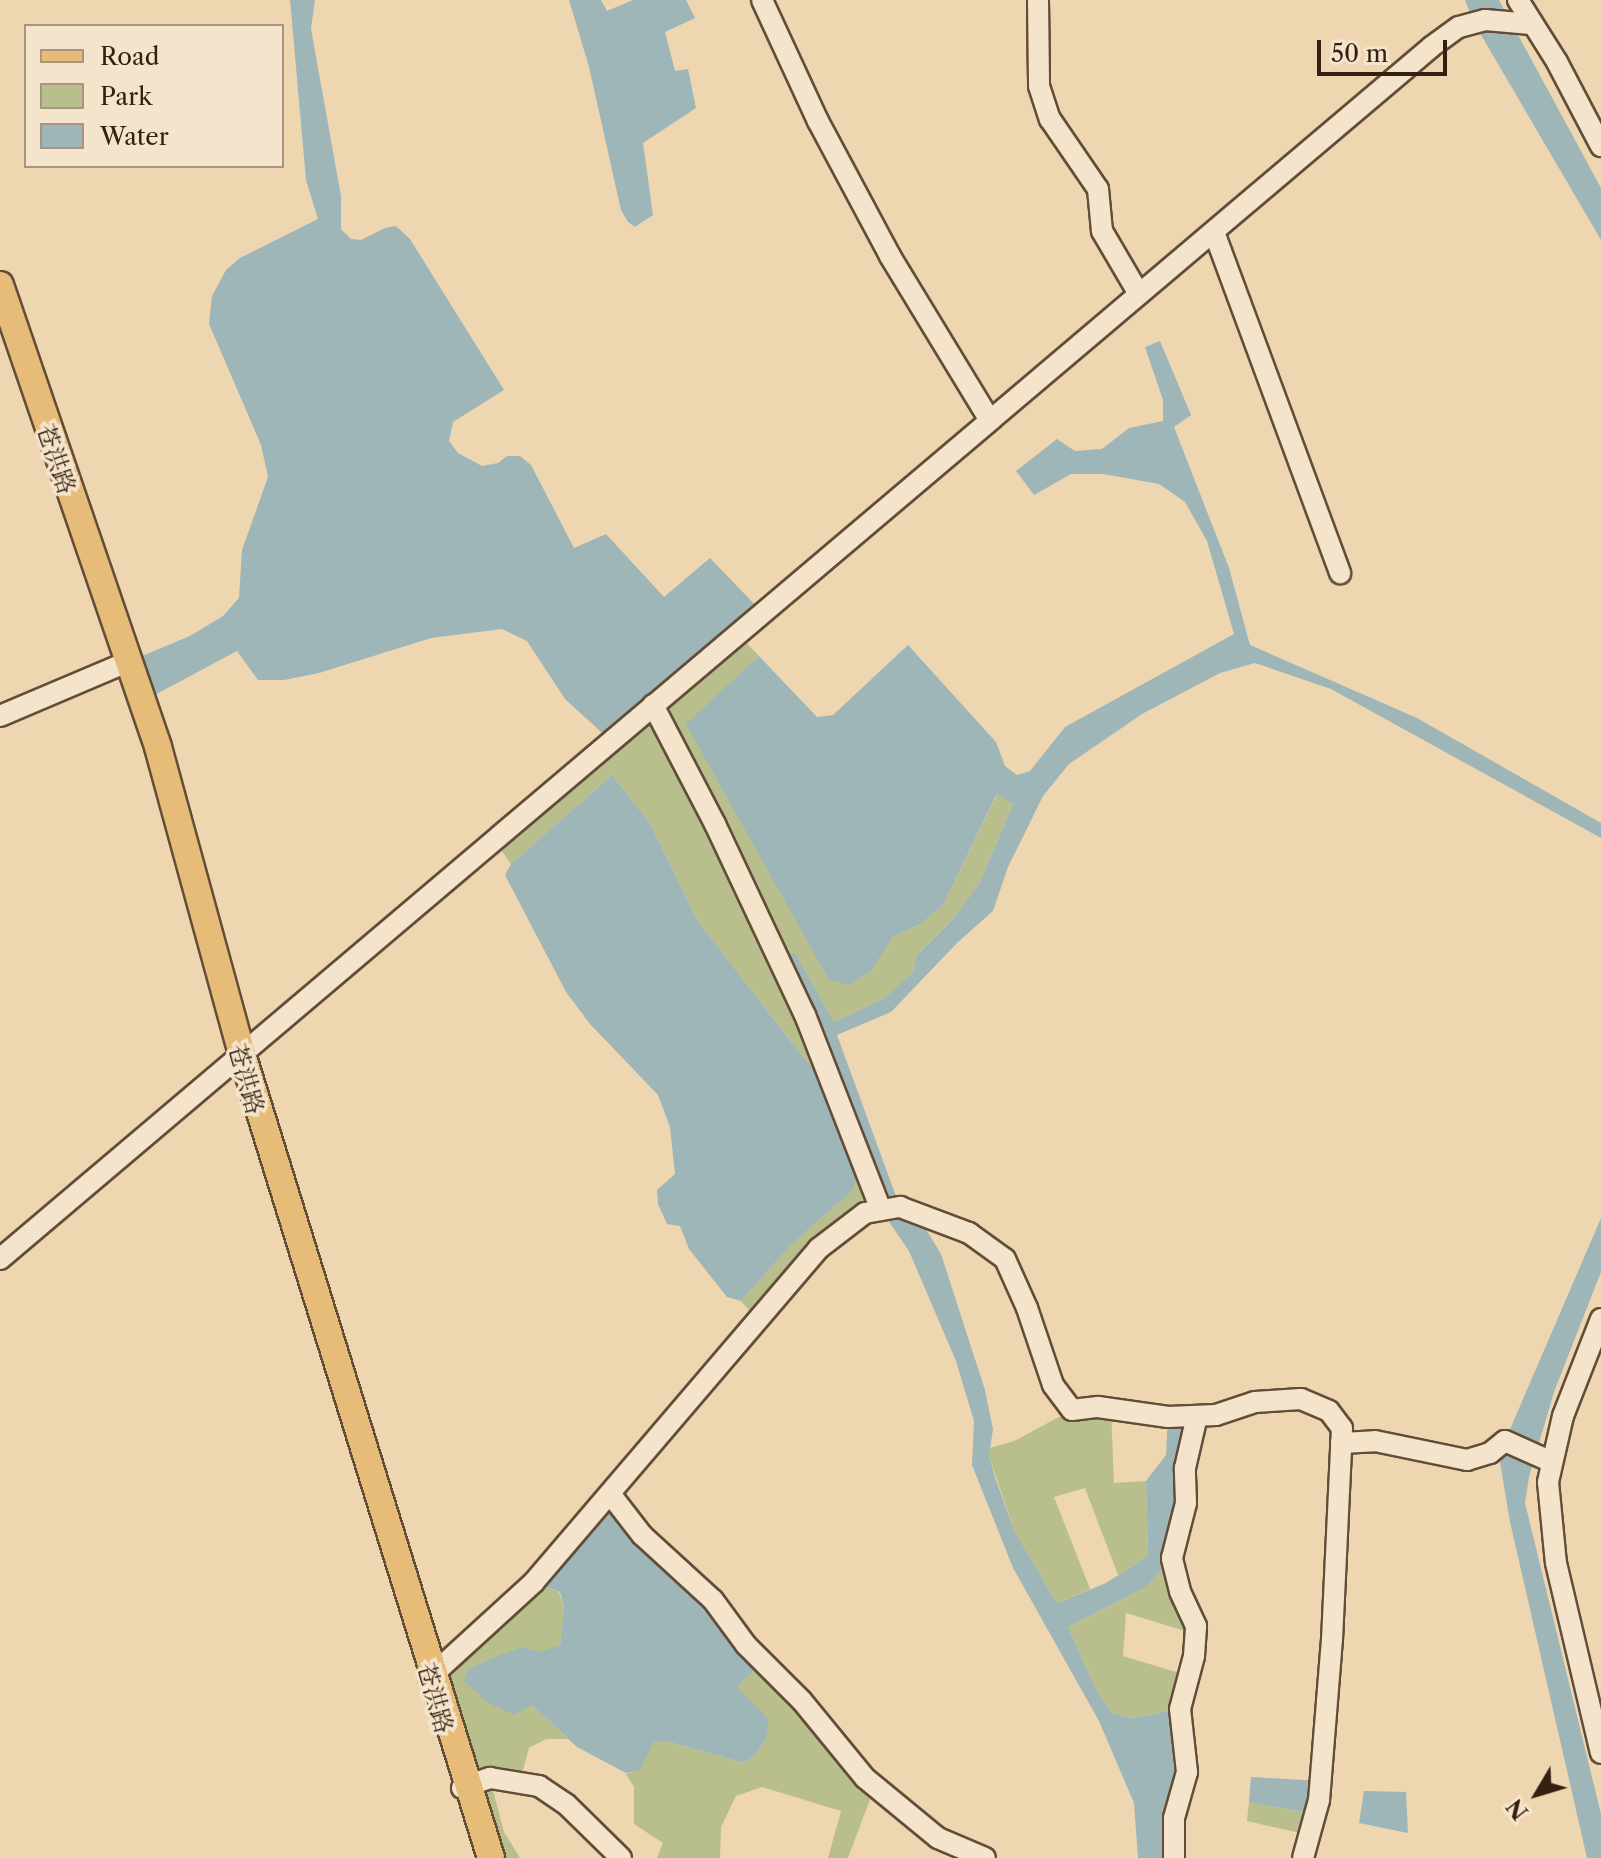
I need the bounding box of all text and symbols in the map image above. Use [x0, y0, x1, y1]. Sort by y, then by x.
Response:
legend [24, 24, 284, 168]
scale bar [1321, 24, 1451, 74]
text: 50 m [1331, 39, 1388, 68]
text: Road [100, 42, 159, 71]
text: Park [100, 82, 152, 111]
text: Water [100, 122, 169, 151]
street label: 苍洪路 [31, 420, 81, 498]
street label: 苍洪路 [222, 1040, 270, 1118]
street label: 苍洪路 [411, 1659, 459, 1737]
north arrow [1497, 1754, 1577, 1834]
text: N [1501, 1793, 1534, 1825]

